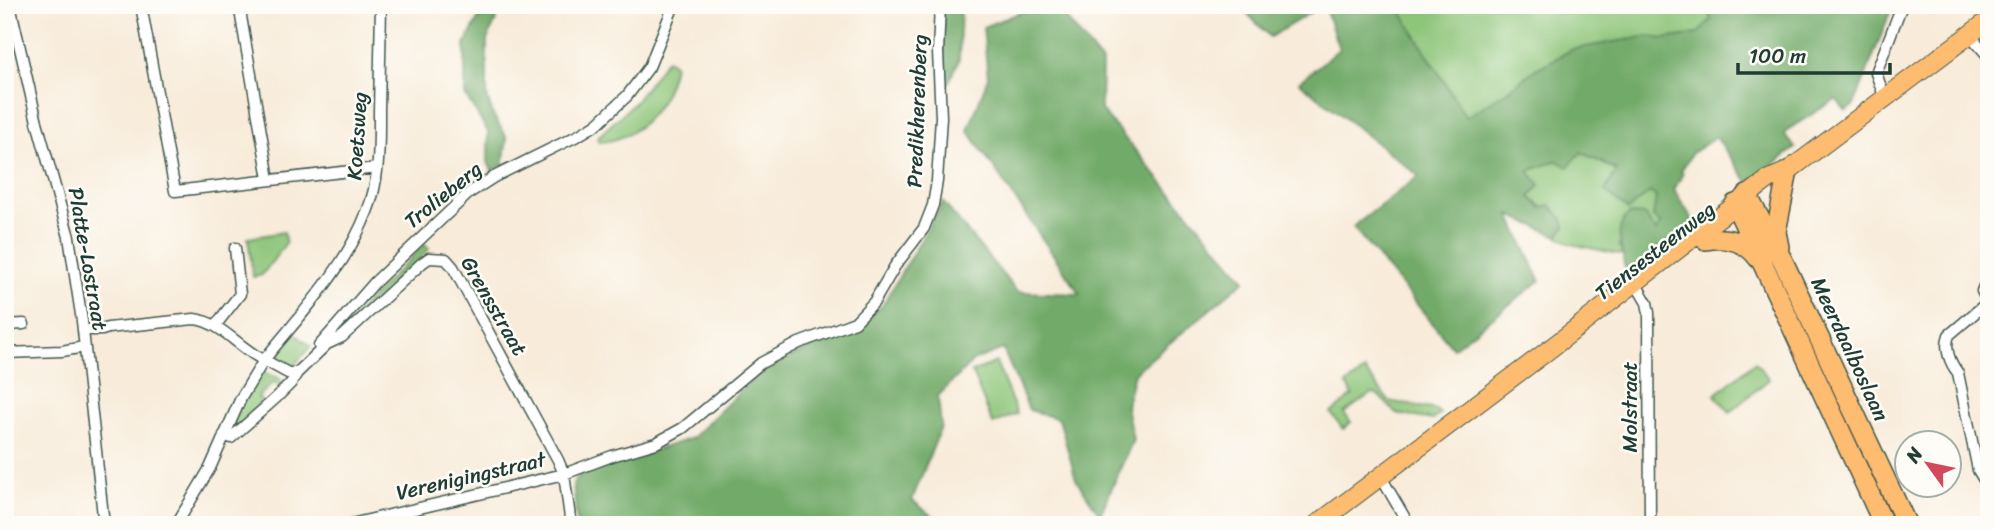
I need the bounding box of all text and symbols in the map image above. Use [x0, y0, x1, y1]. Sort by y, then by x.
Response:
scale bar [1738, 32, 1891, 76]
street label: Predikherenberg [895, 34, 939, 188]
text: 100 m [1749, 37, 1806, 75]
street label: Koetsweg [335, 90, 379, 181]
street label: Trolieberg [395, 151, 491, 239]
street label: Platte-Lostraat [57, 184, 119, 334]
street label: Tiensesteenweg [1586, 191, 1724, 311]
street label: Grensstraat [450, 249, 538, 363]
street label: Meerdaalboslaan [1800, 270, 1900, 428]
street label: Molstraat [1611, 362, 1649, 452]
north arrow [1892, 428, 1962, 498]
street label: Verenigingstraat [392, 440, 551, 512]
text: N [1896, 440, 1932, 470]

